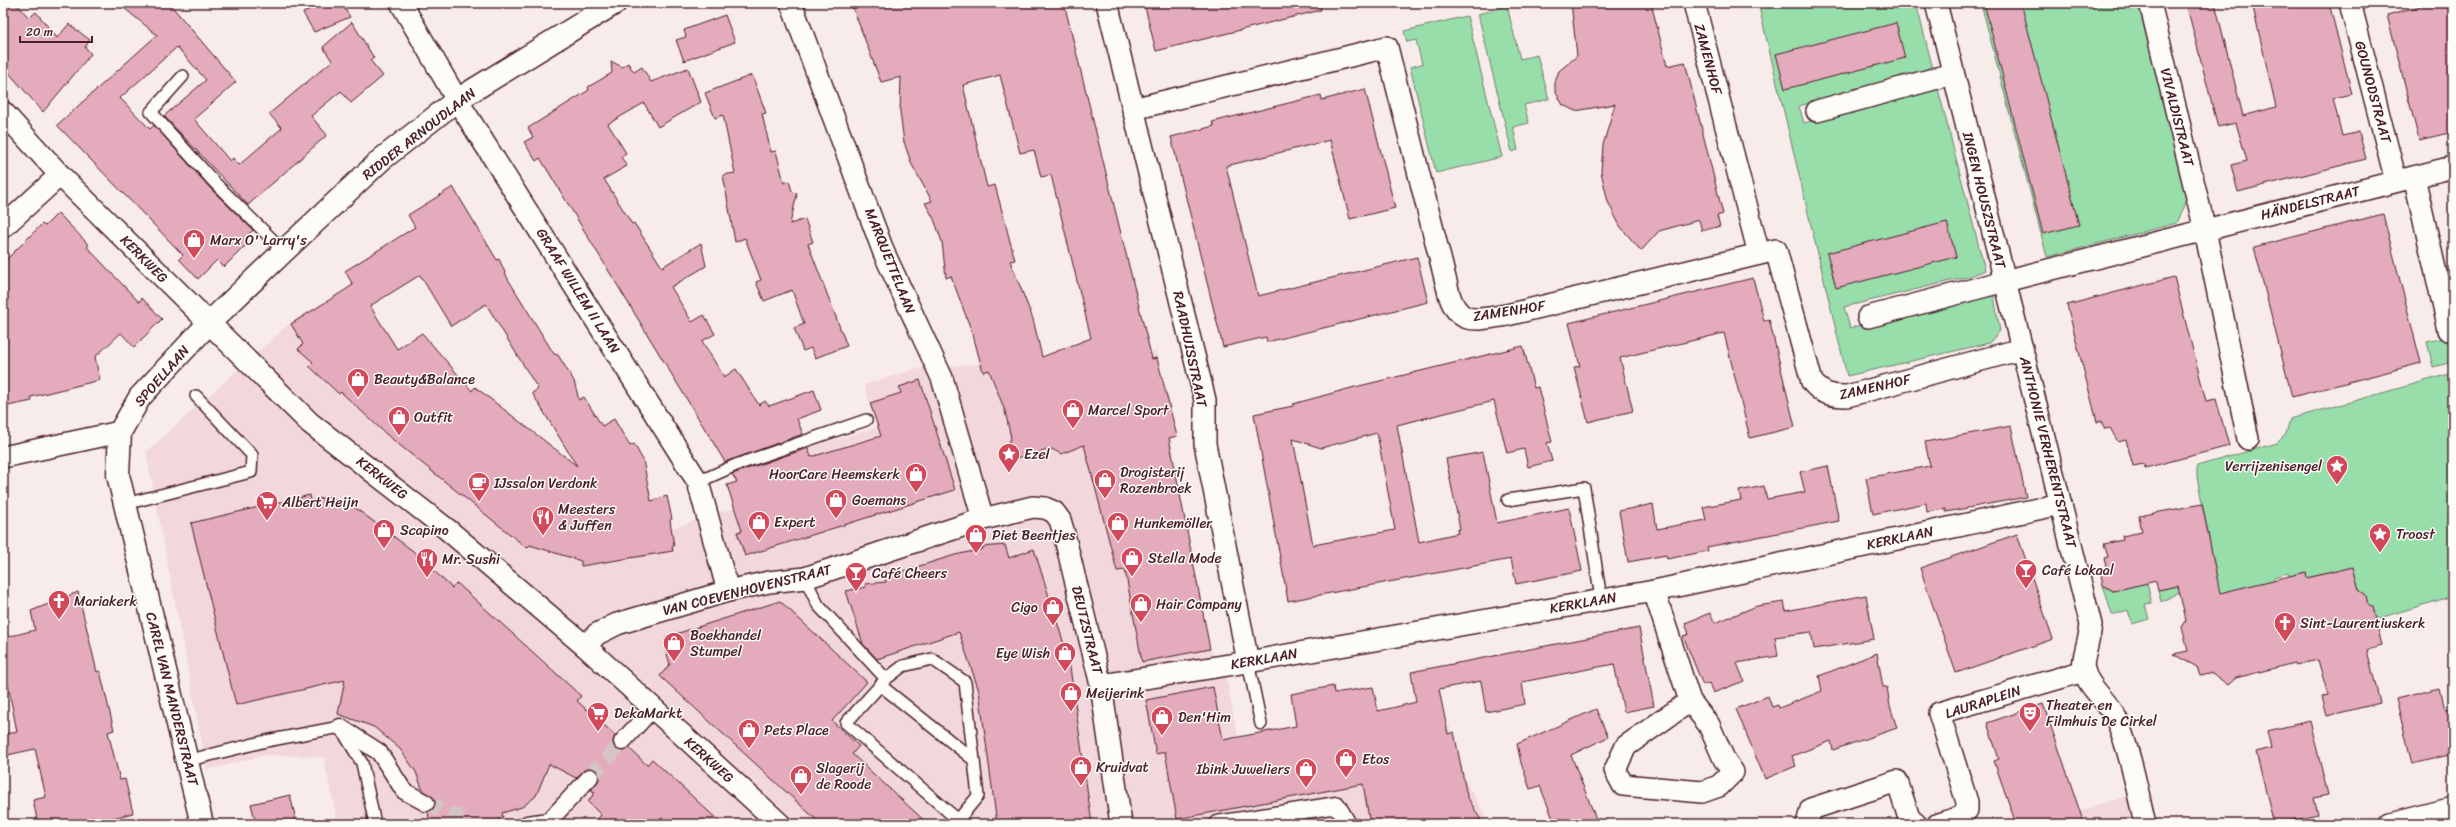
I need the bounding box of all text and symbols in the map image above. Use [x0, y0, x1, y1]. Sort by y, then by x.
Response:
scale bar [20, 18, 92, 44]
text: 20 m [26, 21, 53, 43]
street label: ZAMENHOF [1686, 21, 1730, 99]
street label: GOUNODSTRAAT [2347, 38, 2399, 147]
street label: VIVALDISTRAAT [2153, 65, 2202, 170]
street label: RIDDER ARNOUDLAAN [356, 81, 482, 187]
street label: INGEN HOUSZSTRAAT [1955, 128, 2013, 272]
street label: HÄNDELSTRAAT [2258, 178, 2364, 227]
street label: MARQUETTELAAN [857, 204, 923, 318]
street label: GRAAF WILLEM II LAAN [529, 223, 627, 359]
shop icon: Marx O' Larry's [181, 227, 207, 260]
place label: Marx O' Larry's [210, 228, 307, 253]
street label: KERKWEG [114, 229, 174, 289]
street label: RAADHUISSTRAAT [1165, 289, 1215, 411]
street label: ZAMENHOF [1471, 293, 1548, 329]
street label: SPOELLAAN [128, 339, 196, 412]
street label: ANTHONIE VERHERENTSTRAAT [2012, 353, 2084, 552]
shop icon: Beauty&Balance [345, 366, 371, 399]
street label: ZAMENHOF [1837, 366, 1915, 407]
place label: Beauty&Balance [374, 367, 475, 392]
shop icon: Marcel Sport [1060, 397, 1086, 430]
place label: Marcel Sport [1088, 398, 1170, 423]
shop icon: Outfit [386, 404, 412, 437]
place label: Outfit [414, 405, 453, 430]
place icon: Ezel [996, 441, 1022, 474]
place label: Ezel [1024, 442, 1051, 467]
street label: KERKWEG [350, 450, 414, 507]
place icon: Verrijzenisengel [2324, 453, 2350, 486]
place label: Verrijzenisengel [2225, 454, 2323, 479]
place label: Drogisterij Rozenbroek [1120, 460, 1192, 501]
shop icon: HoorCare Heemskerk [903, 461, 929, 494]
place label: HoorCare Heemskerk [769, 462, 901, 487]
shop icon: Drogisterij Rozenbroek [1092, 467, 1118, 500]
cafe icon: IJssalon Verdonk [466, 470, 492, 503]
place label: IJssalon Verdonk [493, 471, 598, 496]
shop icon: Goemans [823, 487, 849, 520]
place label: Goemans [852, 488, 906, 513]
supermarket icon: Albert Heijn [254, 489, 280, 522]
place label: Albert Heijn [281, 490, 359, 515]
place label: Meesters & Juffen [558, 497, 616, 538]
restaurant icon: Meesters & Juffen [530, 504, 556, 537]
shop icon: Expert [746, 509, 772, 542]
place label: Expert [774, 510, 815, 535]
shop icon: Hunkemöller [1105, 510, 1131, 543]
place label: Hunkemöller [1134, 511, 1213, 536]
shop icon: Scapino [371, 517, 397, 550]
place label: Scapino [400, 518, 449, 543]
street label: KERKLAAN [1864, 519, 1936, 557]
place icon: Troost [2367, 521, 2393, 554]
shop icon: Piet Beentjes [963, 522, 989, 555]
place label: Troost [2396, 522, 2436, 547]
place label: Piet Beentjes [992, 523, 1076, 548]
shop icon: Stella Mode [1119, 545, 1145, 578]
restaurant icon: Mr. Sushi [414, 546, 440, 579]
place label: Stella Mode [1148, 546, 1222, 571]
place label: Mr. Sushi [442, 547, 501, 572]
street label: VAN COEVENHOVENSTRAAT [660, 557, 835, 623]
bar icon: Café Lokaal [2013, 557, 2039, 590]
place label: Café Lokaal [2042, 558, 2115, 583]
bar icon: Café Cheers [843, 560, 869, 593]
place label: Café Cheers [872, 561, 948, 586]
street label: DEUTZSTRAAT [1064, 583, 1110, 678]
street label: KERKLAAN [1547, 585, 1619, 621]
church icon: Mariakerk [46, 588, 72, 621]
place label: Mariakerk [74, 589, 137, 614]
shop icon: Hair Company [1128, 591, 1154, 624]
place label: Hair Company [1156, 592, 1243, 617]
shop icon: Cigo [1040, 594, 1066, 627]
place label: Cigo [1011, 595, 1038, 620]
street label: CAREL VAN MANDERSTRAAT [138, 609, 206, 790]
church icon: Sint-Laurentiuskerk [2272, 610, 2298, 643]
place label: Sint-Laurentiuskerk [2300, 611, 2425, 636]
place label: Boekhandel Stumpel [690, 623, 762, 664]
shop icon: Boekhandel Stumpel [661, 630, 687, 663]
shop icon: Eye Wish [1052, 640, 1078, 673]
place label: Eye Wish [996, 641, 1050, 666]
street label: KERKLAAN [1228, 641, 1300, 677]
street label: LAURAPLEIN [1942, 678, 2024, 726]
shop icon: Meijerink [1058, 680, 1084, 713]
place label: Meijerink [1086, 681, 1145, 706]
place label: Theater en Filmhuis De Cirkel [2046, 693, 2158, 734]
supermarket icon: DekaMarkt [585, 700, 611, 733]
theatre icon: Theater en Filmhuis De Cirkel [2017, 700, 2043, 733]
place label: DekaMarkt [614, 701, 682, 726]
shop icon: Den'Him [1149, 704, 1175, 737]
place label: Den'Him [1178, 705, 1231, 730]
shop icon: Pets Place [736, 717, 762, 750]
place label: Pets Place [764, 718, 829, 743]
street label: KERKWEG [678, 730, 740, 790]
shop icon: Etos [1333, 746, 1359, 779]
place label: Etos [1362, 747, 1390, 772]
shop icon: Kruidvat [1068, 754, 1094, 787]
place label: Kruidvat [1096, 755, 1149, 780]
place label: Slagerij de Roode [816, 756, 871, 797]
shop icon: Ibink Juweliers [1293, 756, 1319, 789]
place label: Ibink Juweliers [1196, 757, 1291, 782]
shop icon: Slagerij de Roode [788, 763, 814, 796]

